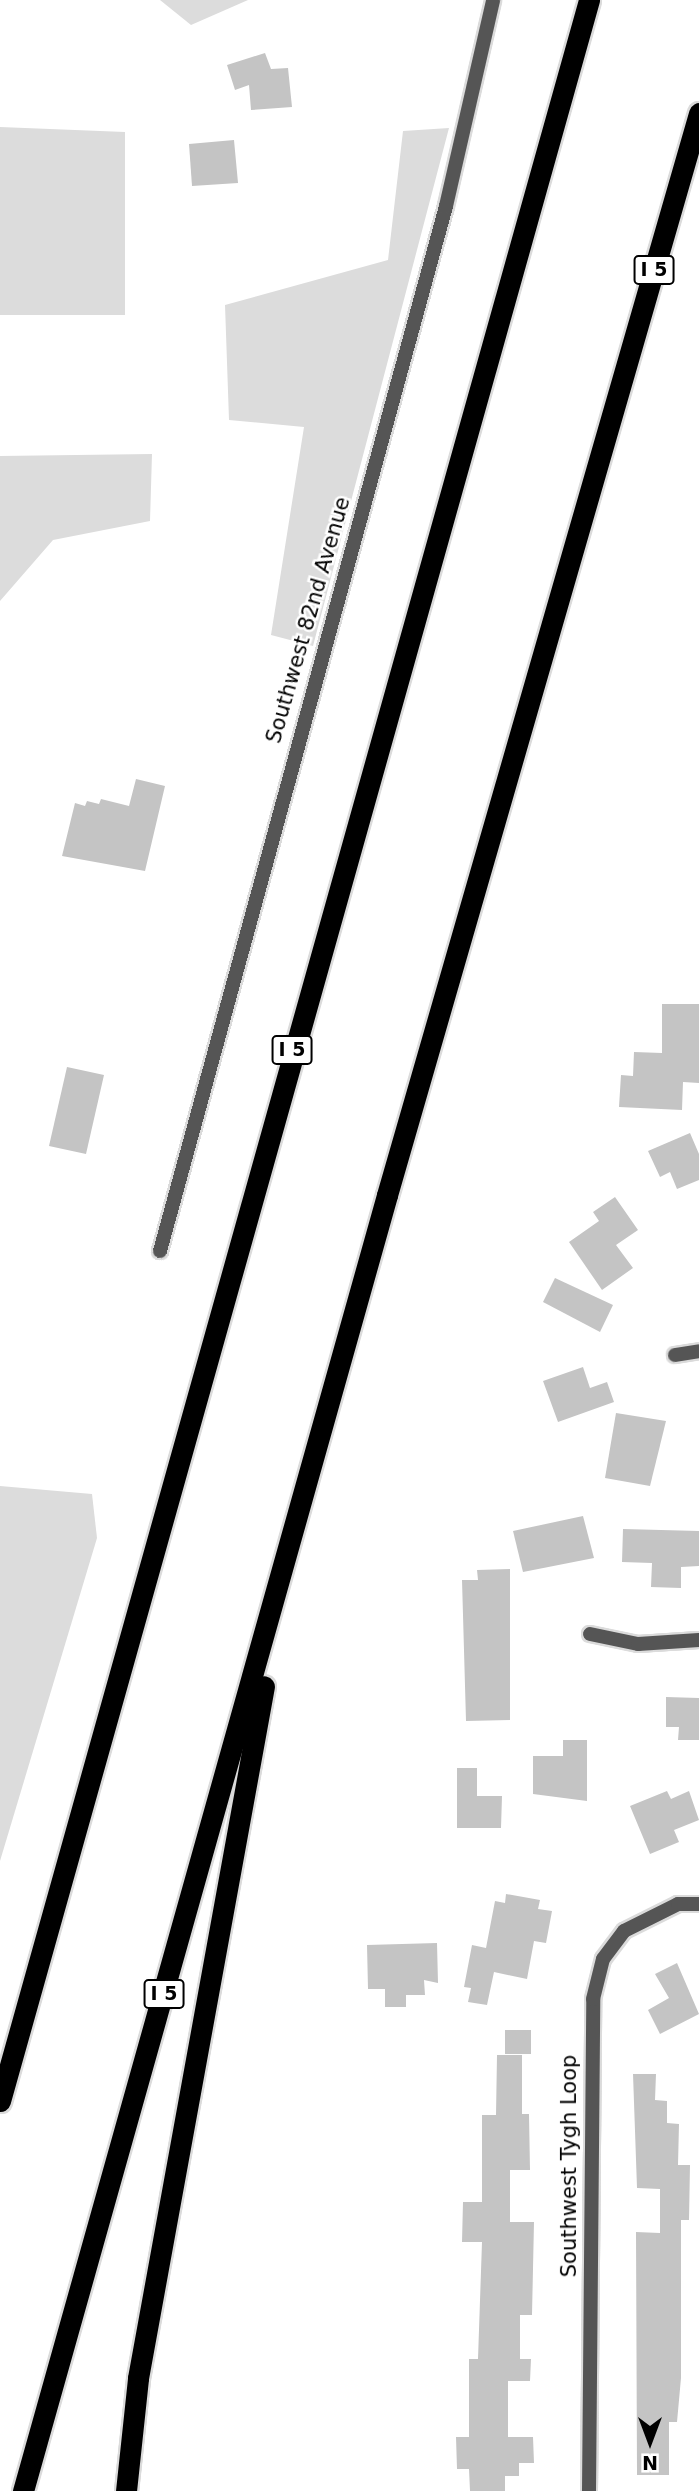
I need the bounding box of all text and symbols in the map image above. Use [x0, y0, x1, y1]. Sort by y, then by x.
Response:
road number: I 5 [633, 254, 675, 286]
street label: Southwest 82nd Avenue [261, 494, 355, 746]
road number: I 5 [271, 1034, 313, 1066]
road number: I 5 [143, 1978, 185, 2010]
street label: Southwest Tygh Loop [556, 2055, 582, 2277]
north arrow [615, 2407, 685, 2477]
text: N [642, 2452, 658, 2474]

